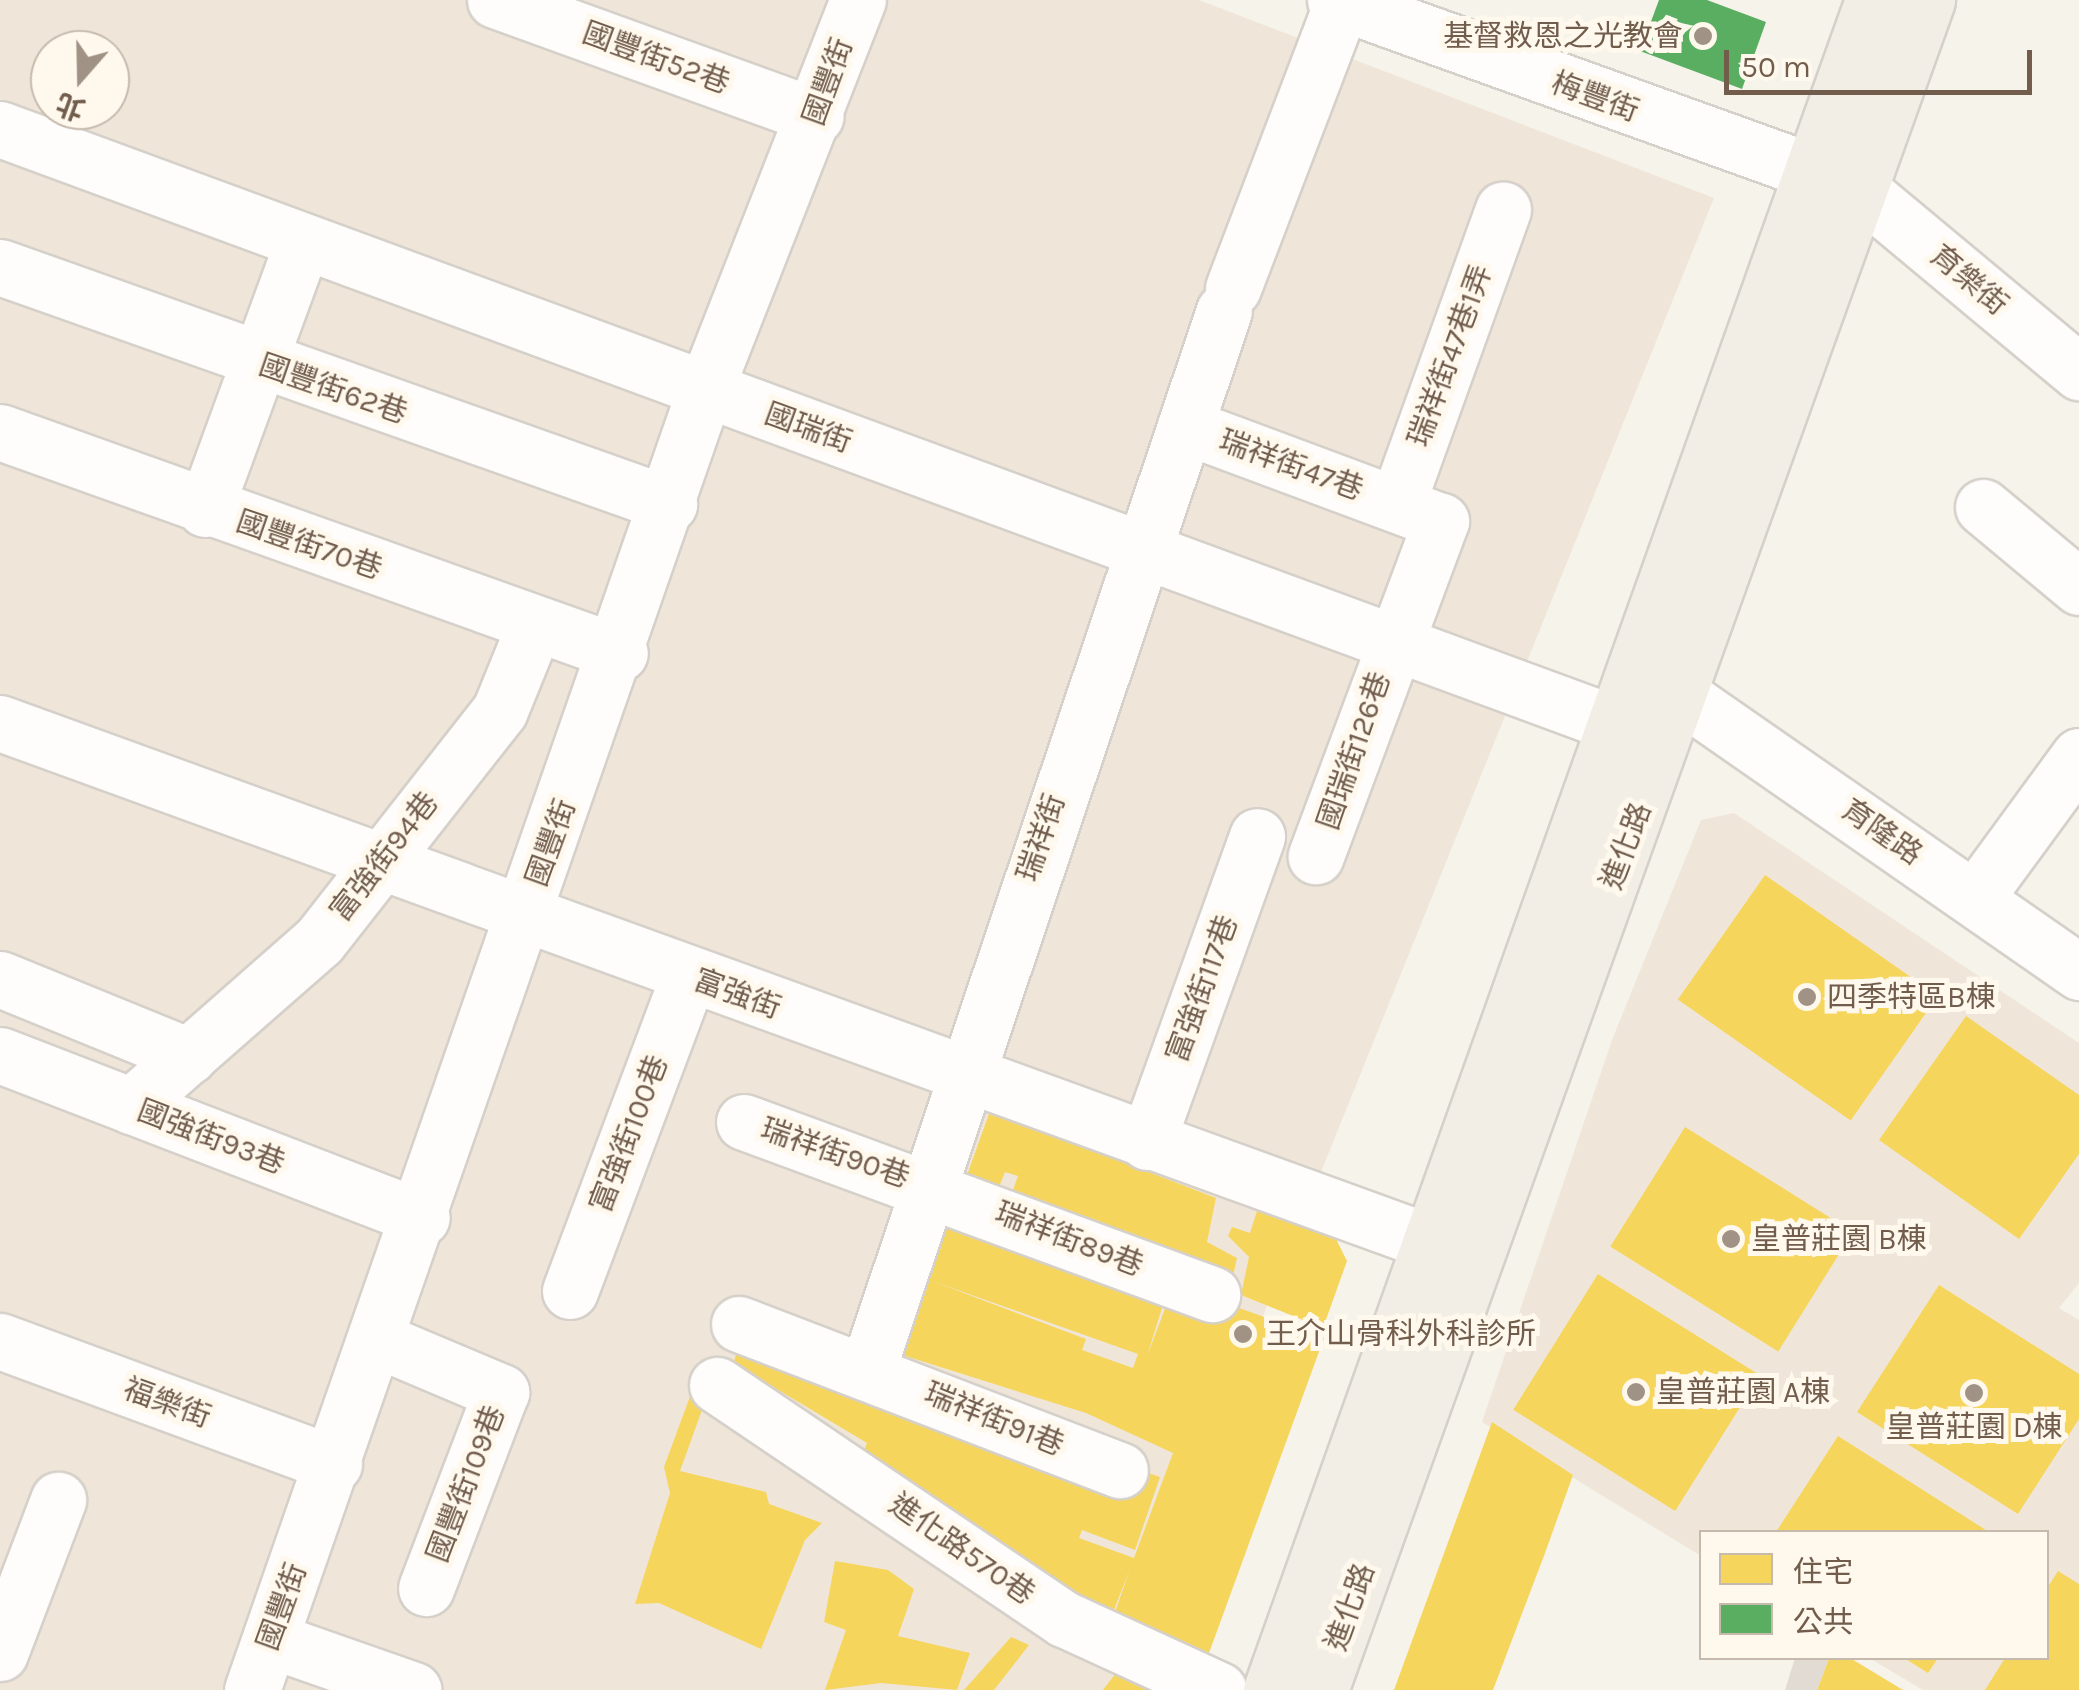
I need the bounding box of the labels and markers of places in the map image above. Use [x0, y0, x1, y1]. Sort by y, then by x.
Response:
place label: 基督救恩之光教會 [1443, 18, 1683, 54]
marker: 基督救恩之光教會 [1692, 25, 1714, 47]
place label: 四季特區B棟 [1827, 979, 1996, 1015]
marker: 四季特區B棟 [1796, 986, 1818, 1008]
place label: 皇普莊園 B棟 [1751, 1221, 1927, 1257]
marker: 皇普莊園 B棟 [1720, 1228, 1742, 1250]
place label: 王介山骨科外科診所 [1266, 1316, 1536, 1352]
marker: 王介山骨科外科診所 [1230, 1321, 1256, 1347]
place label: 皇普莊園 A棟 [1656, 1374, 1830, 1410]
marker: 皇普莊園 A棟 [1625, 1381, 1647, 1403]
marker: 皇普莊園 D棟 [1963, 1382, 1985, 1404]
place label: 皇普莊園 D棟 [1886, 1409, 2062, 1445]

